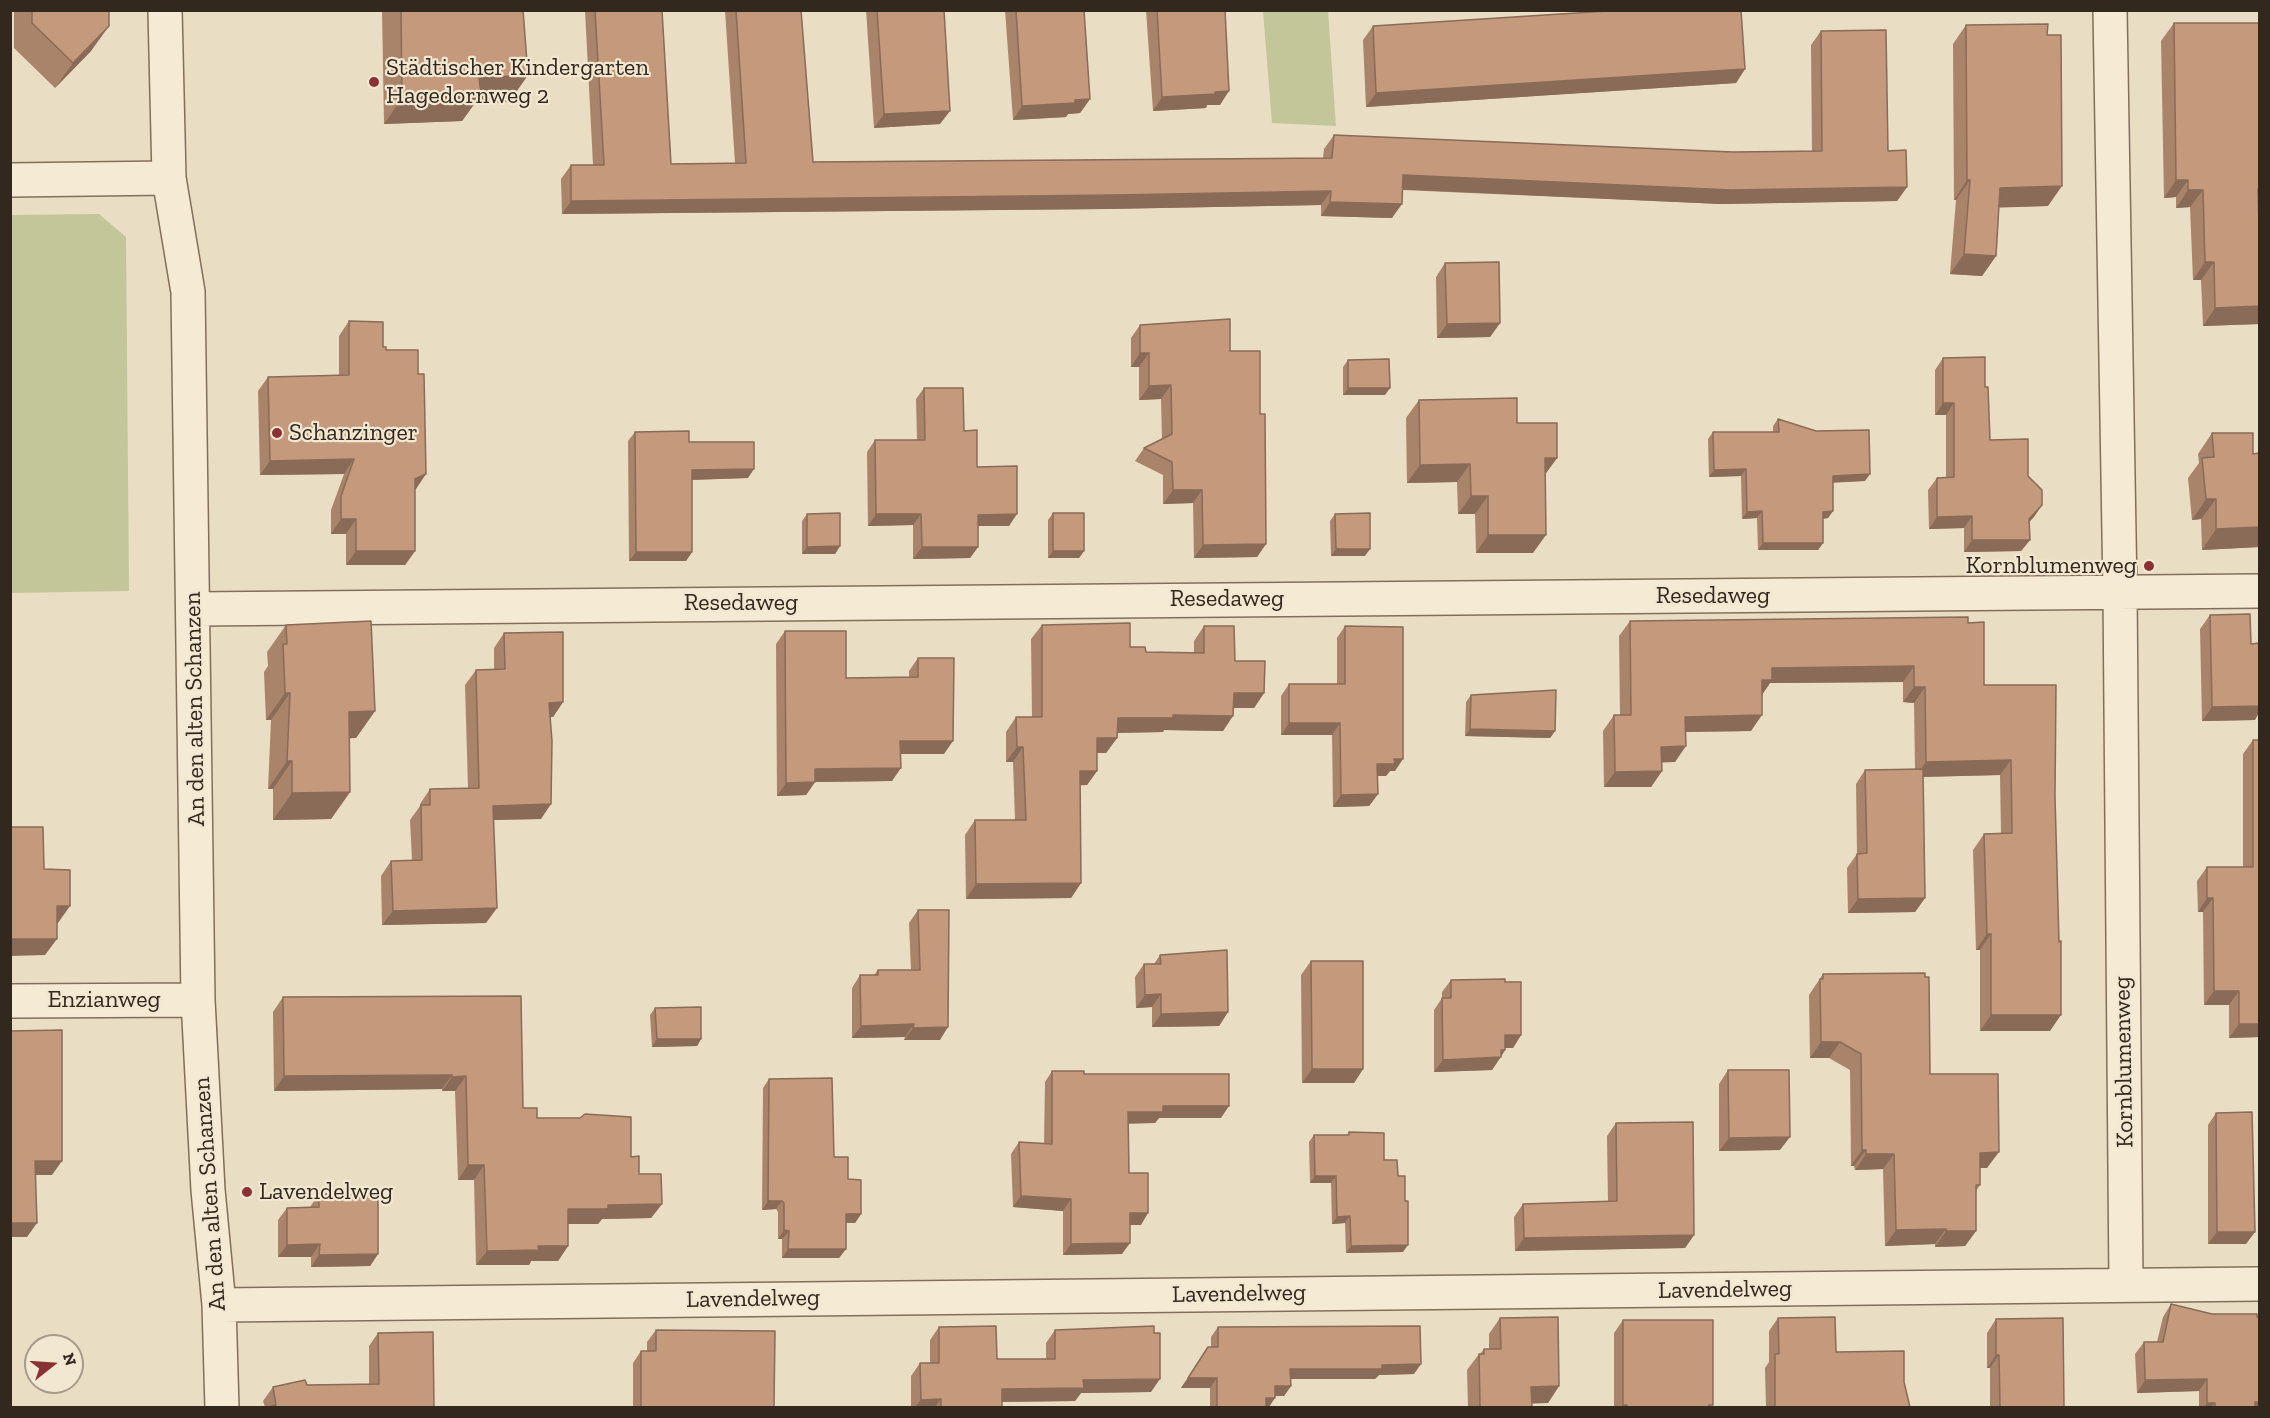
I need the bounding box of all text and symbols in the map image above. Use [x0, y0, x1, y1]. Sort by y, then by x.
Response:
place label: Städtischer Kindergarten Hagedornweg 2 [386, 54, 649, 110]
marker: Städtischer Kindergarten Hagedornweg 2 [367, 75, 381, 89]
place label: Schanzinger [289, 419, 418, 447]
marker: Schanzinger [270, 426, 284, 440]
place label: Kornblumenweg [1965, 552, 2137, 580]
marker: Kornblumenweg [2142, 559, 2156, 573]
street label: Resedaweg [1656, 582, 1770, 610]
street label: Resedaweg [1170, 585, 1284, 613]
street label: Resedaweg [684, 589, 798, 617]
street label: An den alten Schanzen [179, 591, 211, 827]
street label: Kornblumenweg [2108, 976, 2140, 1148]
street label: Enzianweg [47, 986, 161, 1014]
street label: An den alten Schanzen [187, 1076, 233, 1312]
place label: Lavendelweg [259, 1178, 393, 1206]
marker: Lavendelweg [240, 1185, 254, 1199]
street label: Lavendelweg [1658, 1274, 1792, 1306]
street label: Lavendelweg [1172, 1278, 1306, 1310]
street label: Lavendelweg [686, 1283, 820, 1315]
north arrow [24, 1334, 84, 1394]
text: N [59, 1351, 81, 1368]

